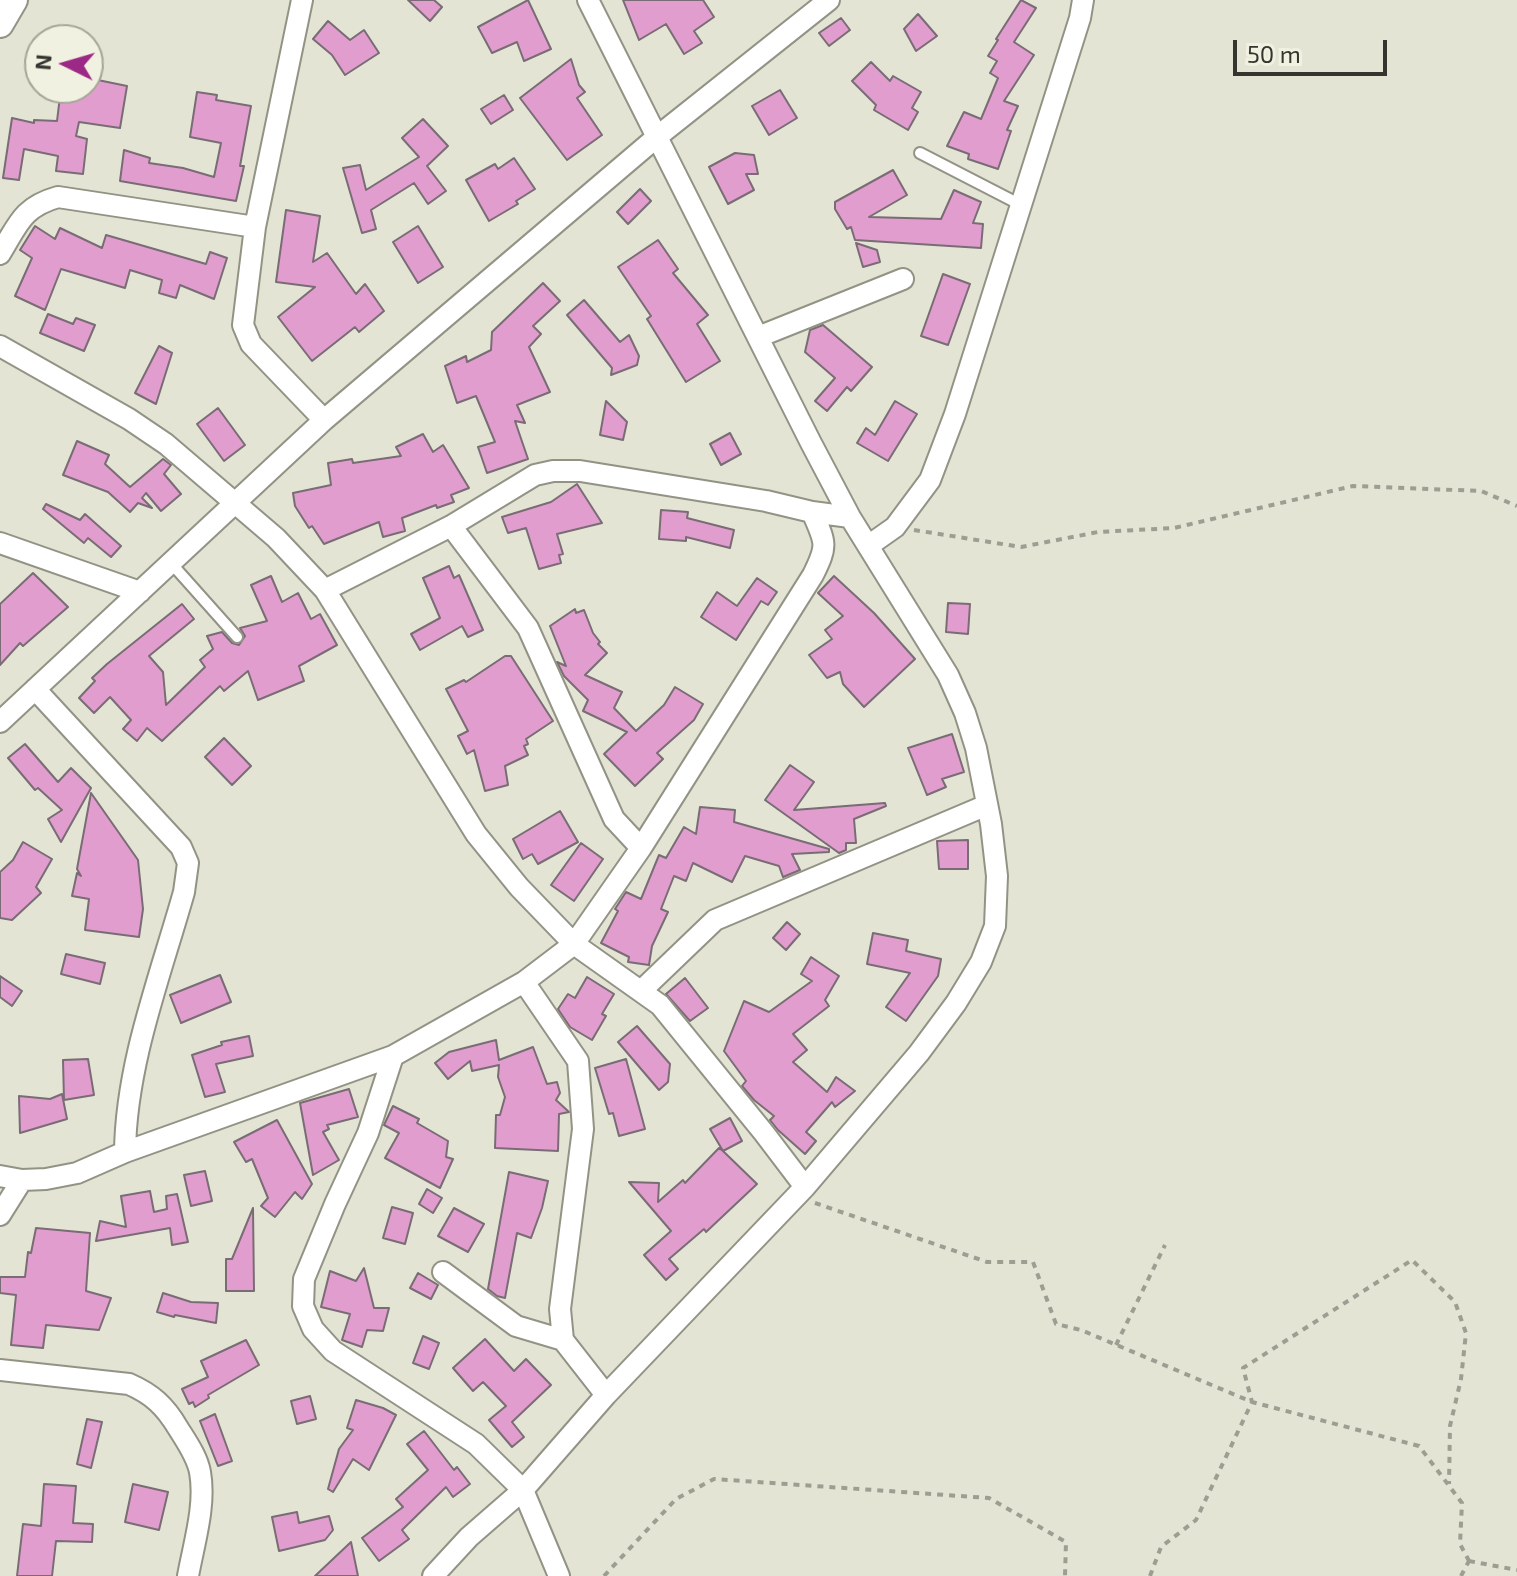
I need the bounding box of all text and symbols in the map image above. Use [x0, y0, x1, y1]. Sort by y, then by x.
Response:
north arrow [24, 24, 104, 104]
scale bar [1237, 24, 1391, 74]
text: 50 m [1247, 39, 1301, 68]
text: N [28, 53, 56, 71]

